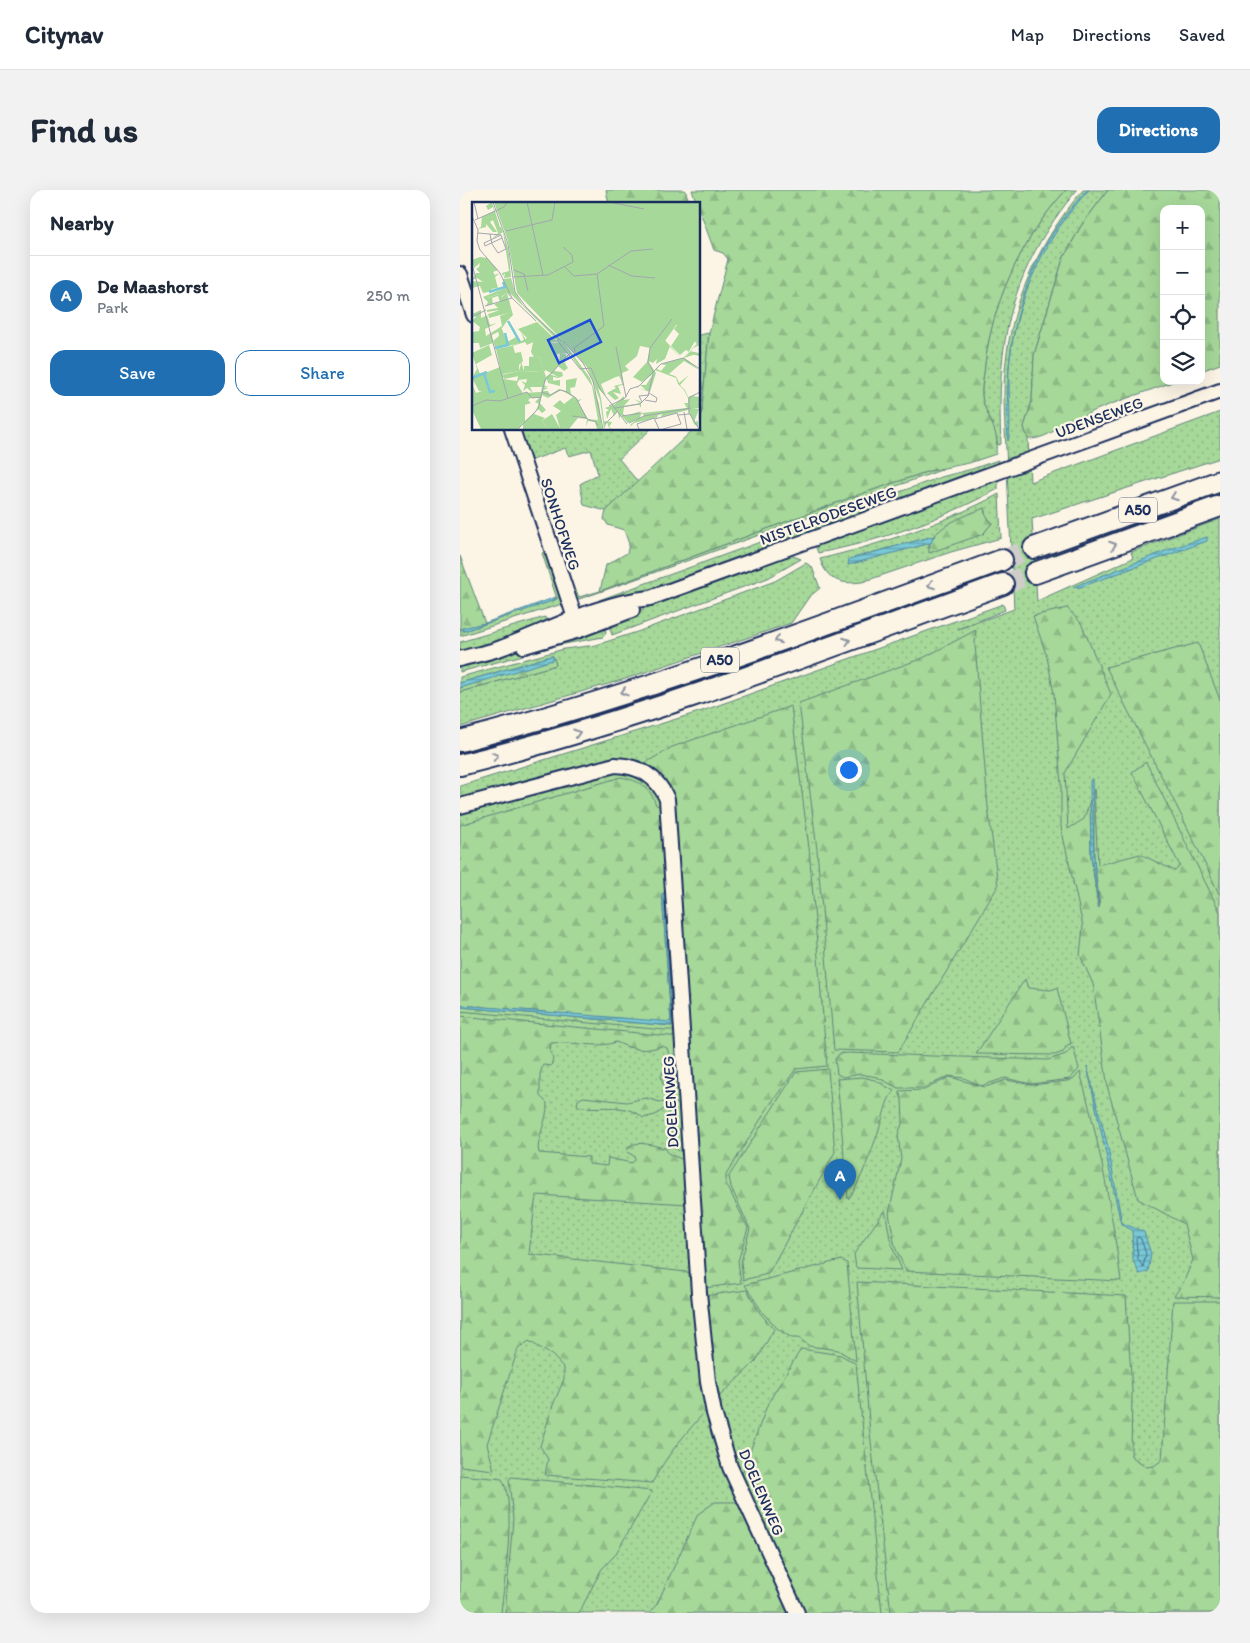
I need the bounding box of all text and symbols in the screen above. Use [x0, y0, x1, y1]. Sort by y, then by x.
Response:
text: Citynav [25, 20, 103, 49]
text: Map [1011, 24, 1044, 46]
text: Directions [1072, 24, 1151, 46]
text: Saved [1179, 24, 1225, 46]
button: Directions [1097, 107, 1220, 153]
text: Find us [30, 109, 138, 151]
inset map [472, 202, 700, 430]
map controls [1160, 205, 1205, 385]
button: + [1160, 205, 1205, 250]
text: Nearby [50, 210, 114, 235]
button: − [1160, 250, 1205, 295]
text: De Maashorst [97, 275, 208, 298]
text: A [61, 286, 71, 305]
text: 250 m [366, 286, 410, 305]
button: locate [1160, 295, 1205, 340]
text: Park [97, 298, 128, 317]
button: layers [1160, 340, 1205, 385]
button: Save [50, 350, 225, 396]
button: Share [235, 350, 410, 396]
street label: UDENSEWEG [1053, 393, 1146, 442]
street label: SONHOFWEG [537, 476, 584, 573]
street label: NISTELRODESEWEG [757, 482, 899, 549]
one-way arrow [1170, 491, 1179, 501]
road number: A50 [1119, 498, 1157, 522]
one-way arrow [1108, 541, 1116, 551]
one-way arrow [927, 579, 936, 589]
one-way arrow [774, 634, 783, 644]
one-way arrow [842, 637, 850, 647]
road number: A50 [701, 648, 739, 672]
one-way arrow [620, 687, 629, 697]
one-way arrow [572, 729, 580, 739]
one-way arrow [491, 751, 499, 762]
your location [836, 757, 862, 783]
street label: DOELENWEG [659, 1055, 682, 1149]
pin: A [824, 1159, 856, 1200]
street label: DOELENWEG [735, 1446, 788, 1538]

